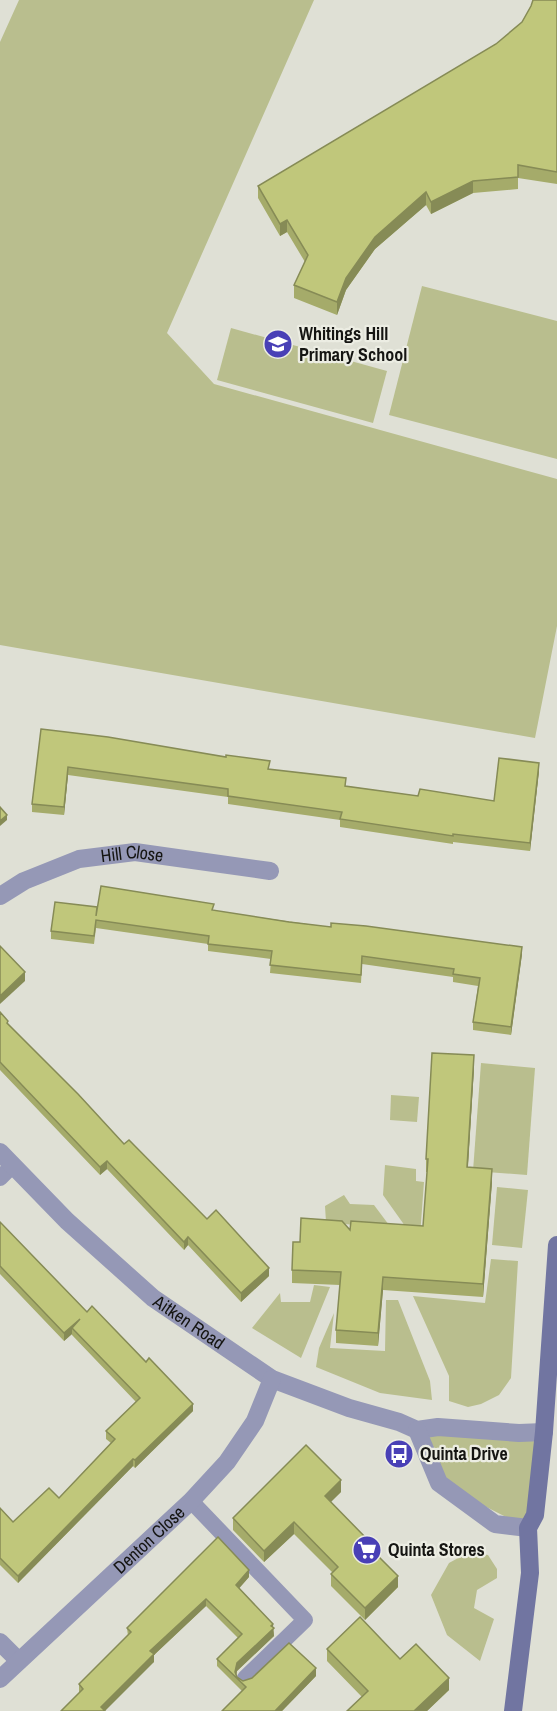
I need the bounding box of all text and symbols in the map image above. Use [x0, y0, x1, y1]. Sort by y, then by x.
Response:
place label: Whitings Hill Primary School [299, 321, 407, 367]
school or university icon: Whitings Hill Primary School [262, 328, 294, 360]
street label: Hill Close [99, 839, 165, 868]
street label: Aitken Road [148, 1288, 230, 1355]
bus stop icon: Quinta Drive [383, 1438, 415, 1470]
place label: Quinta Drive [420, 1441, 508, 1466]
street label: Denton Close [108, 1500, 190, 1579]
supermarket icon: Quinta Stores [351, 1534, 383, 1566]
place label: Quinta Stores [388, 1537, 485, 1562]

